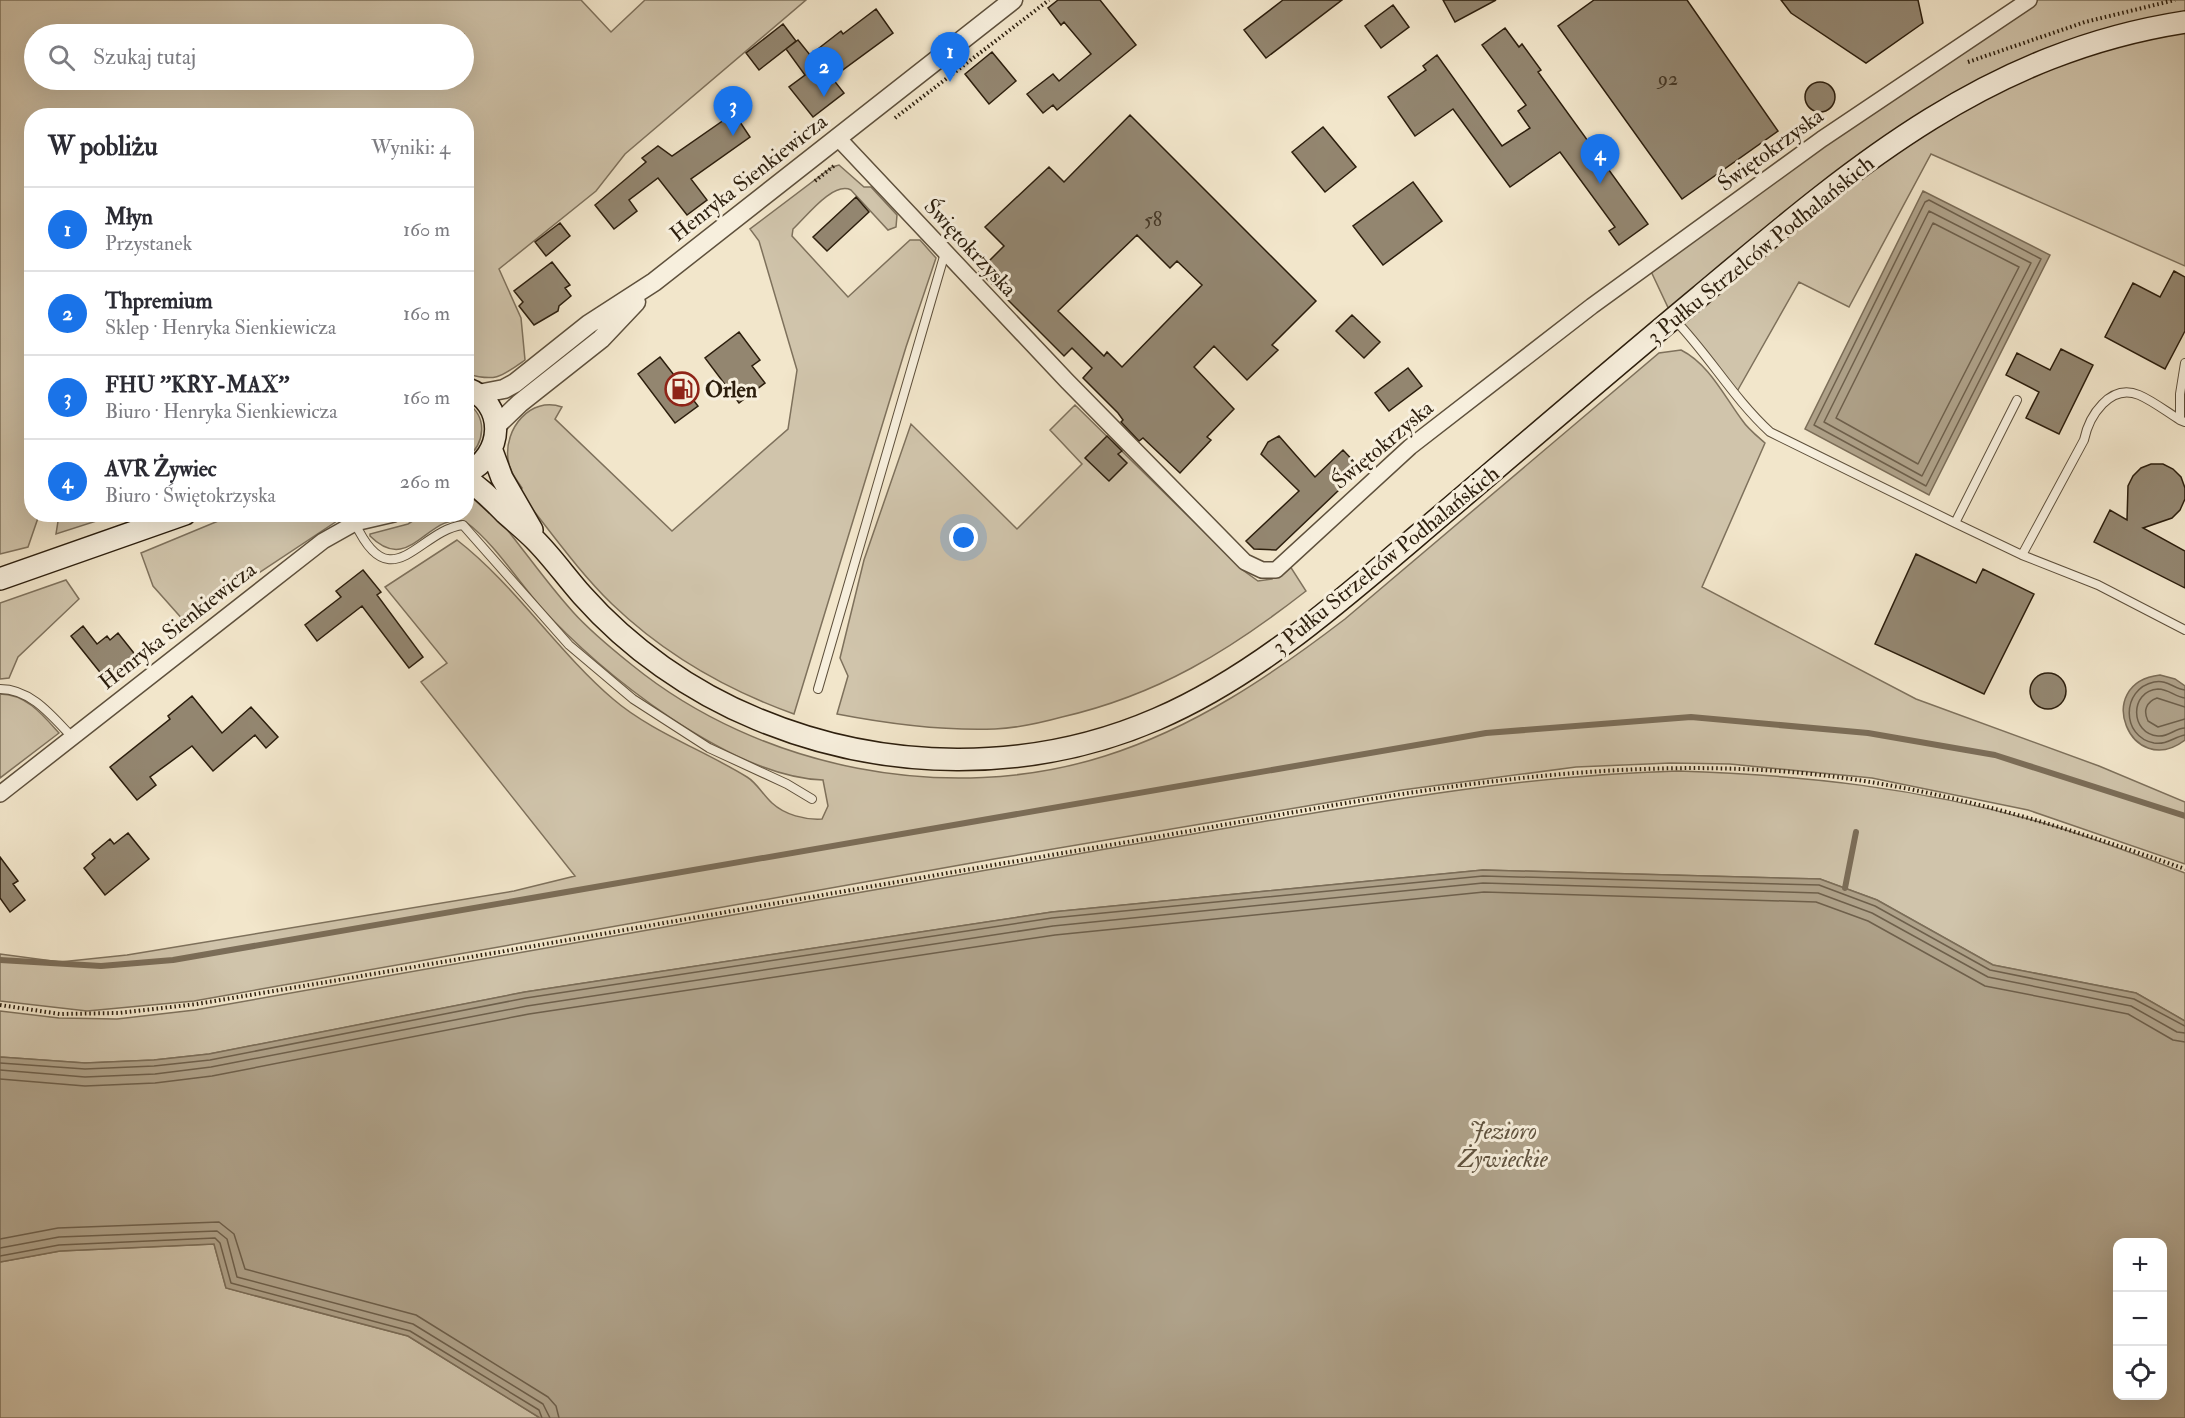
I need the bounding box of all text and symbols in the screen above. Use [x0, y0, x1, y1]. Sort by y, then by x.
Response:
search box [24, 24, 474, 90]
pin: 1 [930, 32, 970, 82]
icon: search [45, 41, 78, 74]
text: Szukaj tutaj [93, 43, 196, 71]
pin: 2 [804, 48, 844, 97]
house number: 92 [1656, 66, 1678, 91]
pin: 3 [714, 86, 752, 136]
street label: Świętokrzyska [1712, 101, 1830, 198]
street label: Henryka Sienkiewicza [664, 107, 834, 248]
text: W pobliżu [48, 131, 158, 163]
pin: 4 [1580, 134, 1620, 184]
text: Wyniki: 4 [371, 135, 450, 160]
street label: 3 Pułku Strzelców Podhalańskich [1641, 149, 1880, 350]
street label: Świętokrzyska [918, 193, 1023, 303]
text: Młyn [105, 203, 153, 231]
house number: 58 [1144, 207, 1162, 232]
text: 1 [64, 217, 71, 242]
text: 160 m [403, 217, 450, 242]
text: Przystanek [105, 231, 192, 256]
text: Thpremium [105, 287, 212, 315]
text: 2 [62, 301, 73, 326]
text: 160 m [403, 301, 450, 326]
text: Sklep · Henryka Sienkiewicza [105, 315, 336, 340]
text: FHU ''KRY-MAX'' [105, 371, 289, 399]
fuel station icon: Orlen [664, 371, 700, 407]
place label: Orlen [705, 376, 758, 404]
text: 3 [64, 385, 71, 410]
text: 160 m [403, 385, 450, 410]
street label: Świętokrzyska [1326, 394, 1440, 495]
text: Biuro · Henryka Sienkiewicza [105, 399, 338, 424]
text: AVR Żywiec [105, 455, 217, 483]
street label: 3 Pułku Strzelców Podhalańskich [1266, 459, 1505, 660]
text: 4 [62, 469, 73, 494]
text: 260 m [400, 469, 450, 494]
text: Biuro · Świętokrzyska [105, 483, 276, 508]
your location [949, 523, 978, 552]
street label: Henryka Sienkiewicza [93, 555, 263, 696]
water label: Jezioro Żywieckie [1457, 1116, 1549, 1175]
map controls [2113, 1238, 2167, 1400]
button: + [2113, 1238, 2167, 1292]
button: − [2113, 1292, 2167, 1346]
button: locate [2113, 1346, 2167, 1400]

